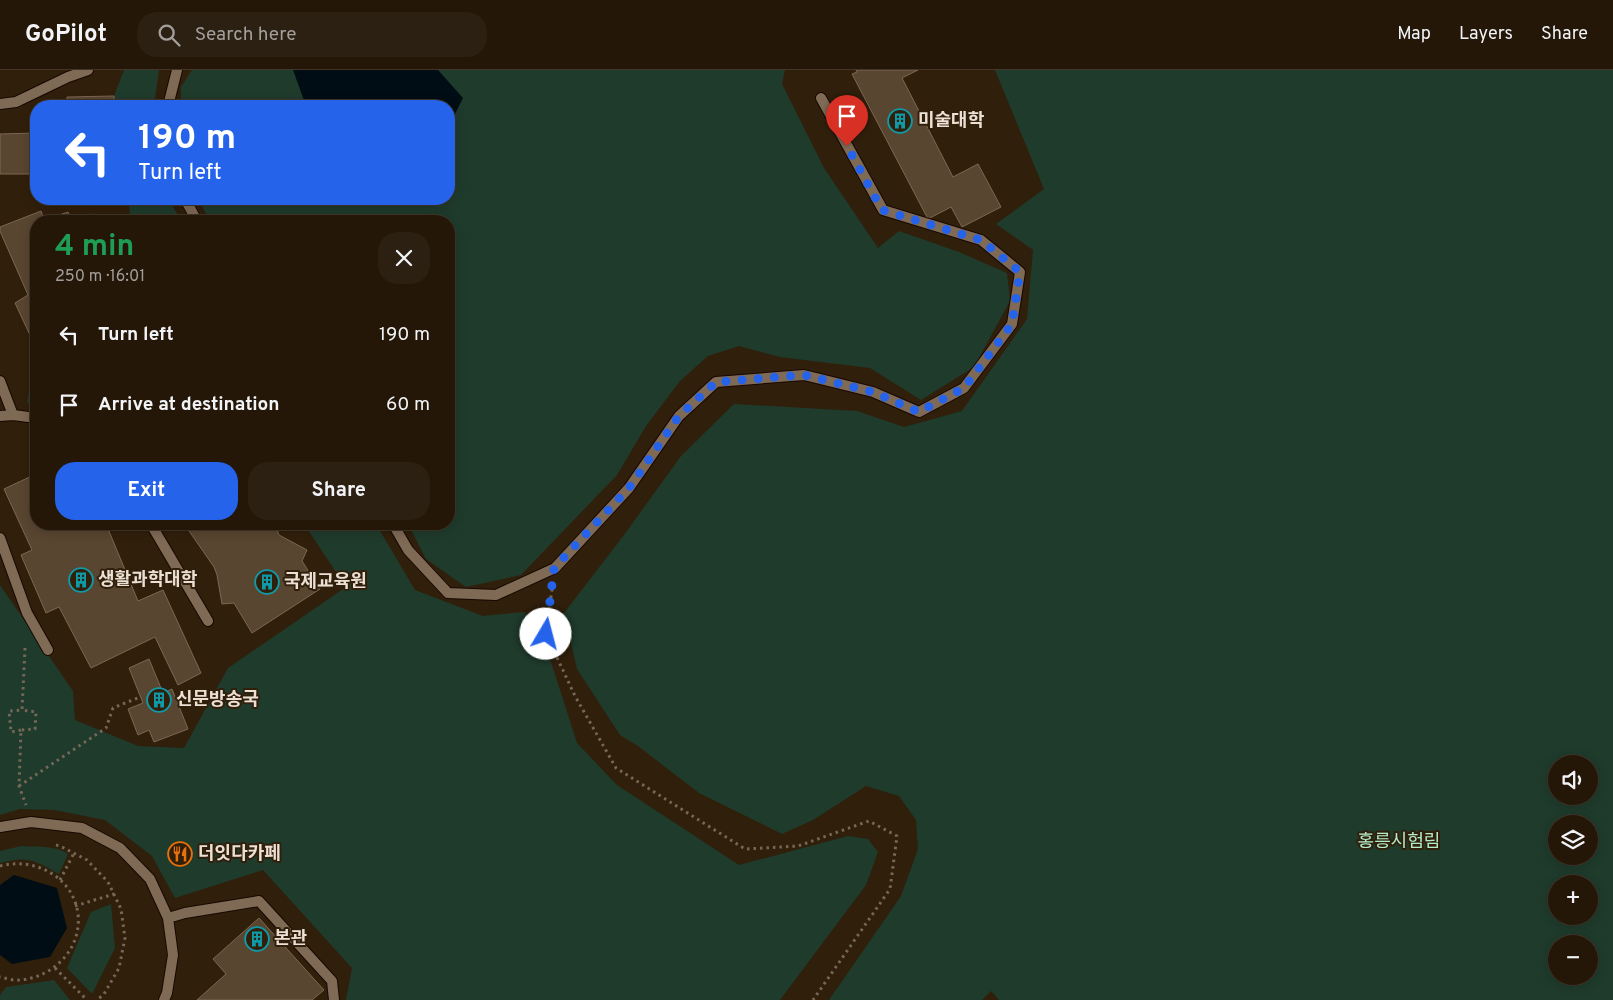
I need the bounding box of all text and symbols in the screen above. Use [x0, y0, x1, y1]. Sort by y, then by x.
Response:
search box [137, 12, 487, 57]
text: GoPilot [25, 20, 107, 50]
icon: search [155, 21, 183, 49]
text: Search here [195, 23, 296, 47]
text: Map [1397, 23, 1431, 46]
text: Layers [1459, 23, 1513, 46]
text: Share [1541, 23, 1588, 46]
pin [826, 95, 868, 146]
icon: arrive [833, 102, 861, 130]
building icon: 미술대학 [887, 108, 913, 134]
place label: 미술대학 [918, 110, 985, 133]
text: 190 m [138, 117, 236, 161]
icon: left [55, 120, 120, 185]
text: Turn left [138, 160, 221, 187]
text: 4 min [55, 229, 134, 266]
button: close [378, 232, 430, 284]
text: 250 m · 16:01 [55, 267, 145, 287]
icon: left [55, 321, 83, 349]
text: Turn left [98, 323, 174, 347]
text: 190 m [379, 323, 430, 347]
icon: arrive [55, 391, 83, 419]
text: Arrive at destination [98, 393, 279, 417]
text: 60 m [386, 393, 430, 417]
button: Exit [55, 462, 238, 520]
button: Share [248, 462, 430, 520]
building icon: 생활과학대학 [68, 567, 94, 593]
place label: 생활과학대학 [98, 569, 198, 592]
building icon: 국제교육원 [254, 569, 280, 595]
place label: 국제교육원 [284, 571, 367, 594]
position arrow [519, 607, 571, 659]
building icon: 신문방송국 [146, 687, 172, 713]
place label: 신문방송국 [176, 689, 259, 712]
map controls [1548, 755, 1598, 985]
button: sound [1548, 755, 1598, 805]
button: layers [1548, 815, 1598, 865]
park label: 홍릉시험림 [1358, 831, 1440, 854]
restaurant icon: 더잇다카페 [167, 841, 193, 867]
place label: 더잇다카페 [198, 843, 281, 866]
button: + [1548, 875, 1598, 925]
building icon: 본관 [244, 926, 270, 952]
place label: 본관 [274, 928, 308, 951]
button: − [1548, 935, 1598, 985]

